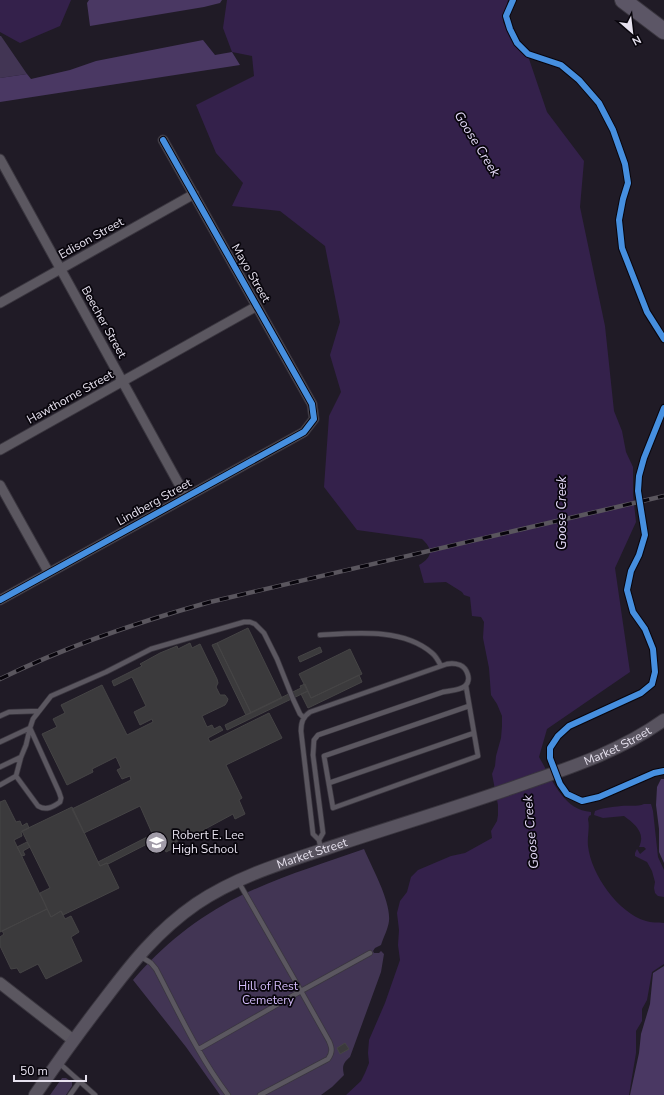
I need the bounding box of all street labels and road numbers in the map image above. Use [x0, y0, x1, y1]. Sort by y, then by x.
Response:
street label: Edison Street [56, 213, 127, 262]
street label: Mayo Street [228, 241, 275, 306]
street label: Beecher Street [78, 283, 131, 361]
street label: Hawthorne Street [24, 366, 117, 427]
street label: Lindberg Street [114, 474, 195, 529]
street label: Market Street [581, 722, 655, 769]
street label: Market Street [275, 834, 350, 872]

